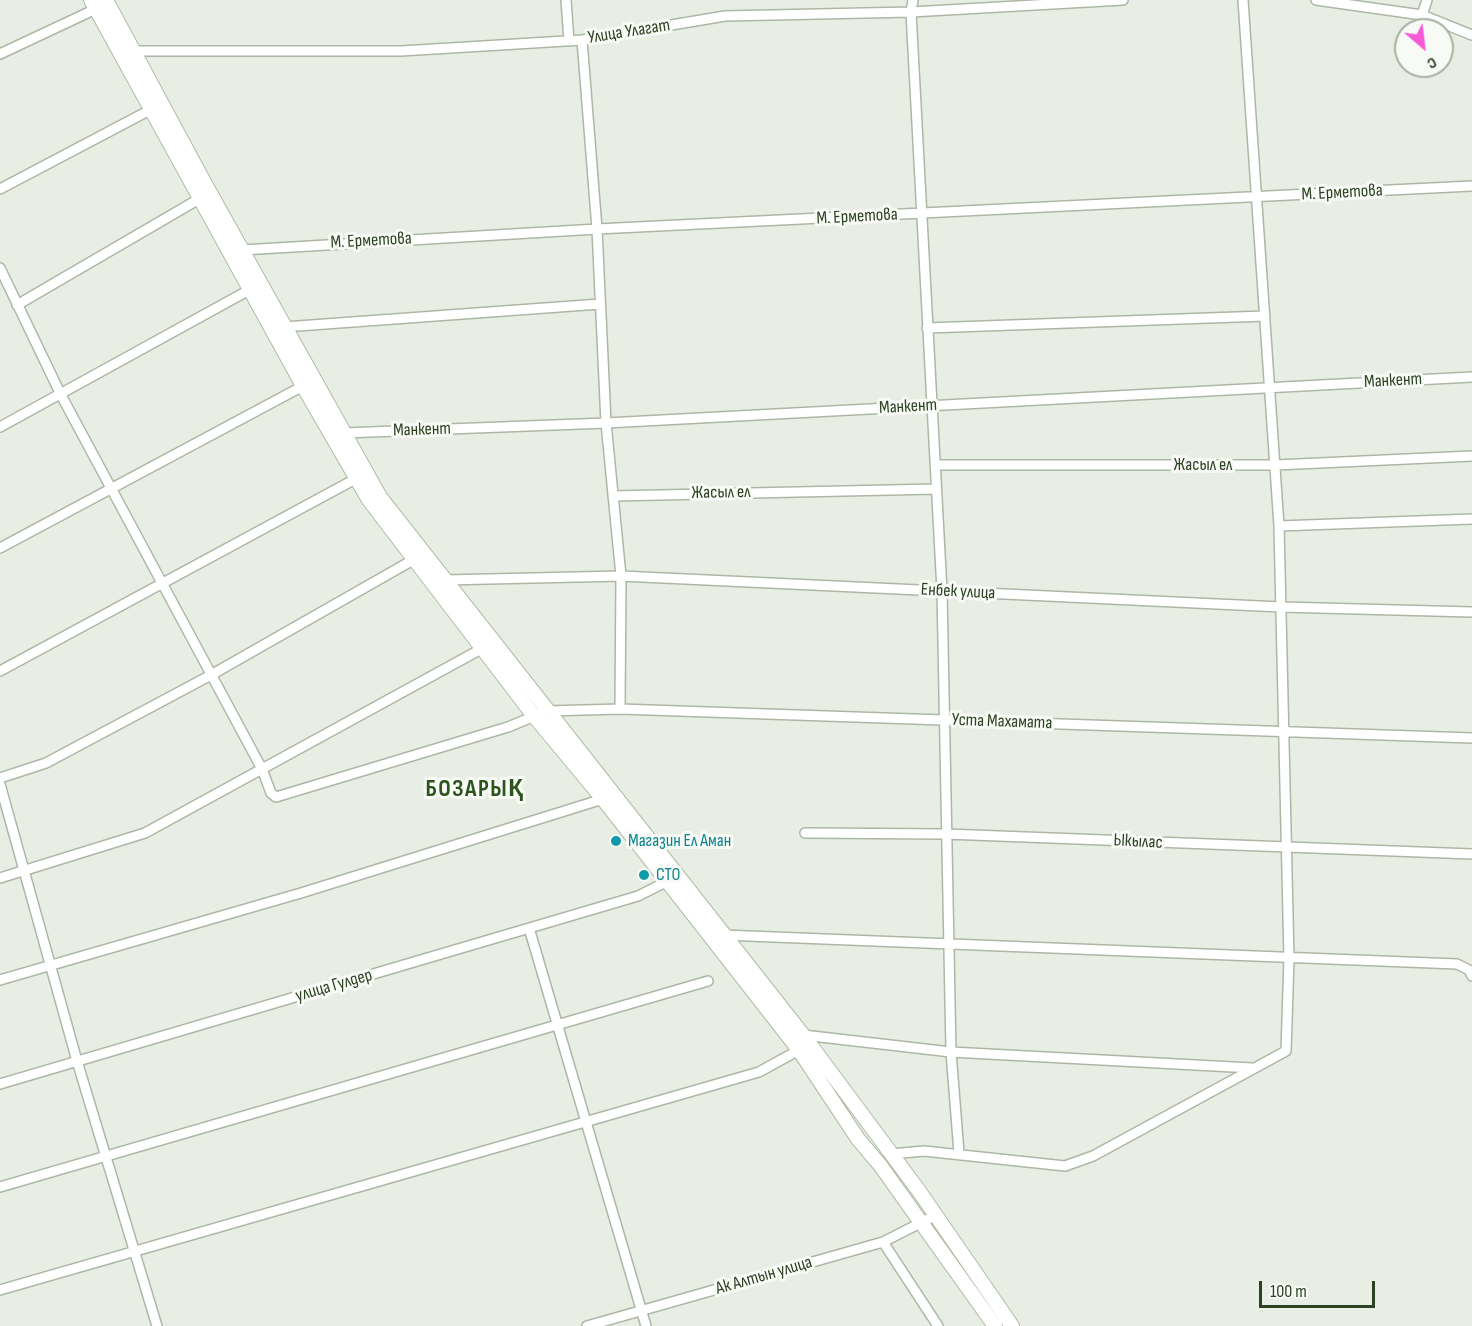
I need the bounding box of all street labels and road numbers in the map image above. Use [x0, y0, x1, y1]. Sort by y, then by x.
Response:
street label: Улица Улагат [586, 15, 672, 49]
street label: М. Ерметова [1301, 180, 1383, 206]
street label: М. Ерметова [816, 204, 898, 230]
street label: М. Ерметова [330, 228, 412, 254]
street label: Манкент [1363, 369, 1423, 393]
street label: Манкент [878, 395, 938, 419]
street label: Манкент [393, 418, 451, 442]
street label: Жасыл ел [1174, 454, 1232, 476]
street label: Жасыл ел [691, 482, 751, 504]
street label: Енбек улица [920, 579, 996, 605]
street label: Уста Махамата [951, 709, 1053, 735]
street label: Ыкылас [1113, 830, 1163, 854]
street label: улица Гулдер [293, 965, 375, 1007]
street label: Ак Алтын улица [713, 1252, 815, 1300]

